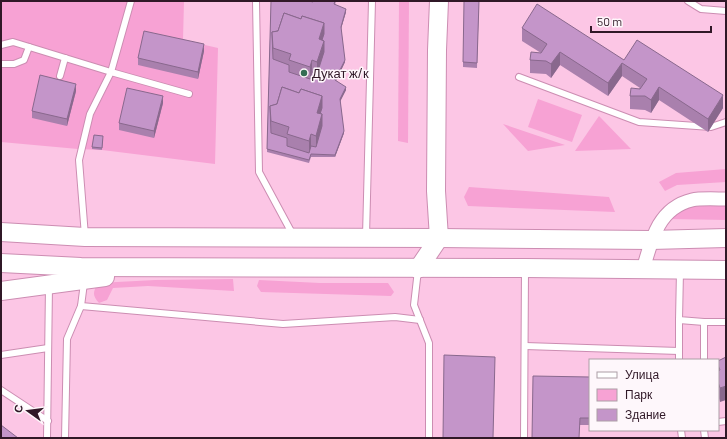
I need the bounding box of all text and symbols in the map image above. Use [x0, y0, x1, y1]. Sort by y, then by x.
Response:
scale bar [591, 8, 711, 34]
text: 50 m [597, 14, 622, 28]
place label: Дукат ж/к [312, 65, 369, 81]
marker: Дукат ж/к [299, 68, 309, 78]
legend [589, 359, 719, 431]
text: Улица [625, 367, 659, 382]
text: Парк [625, 387, 653, 402]
north arrow [8, 391, 48, 431]
text: С [11, 403, 25, 414]
text: Здание [625, 407, 666, 422]

